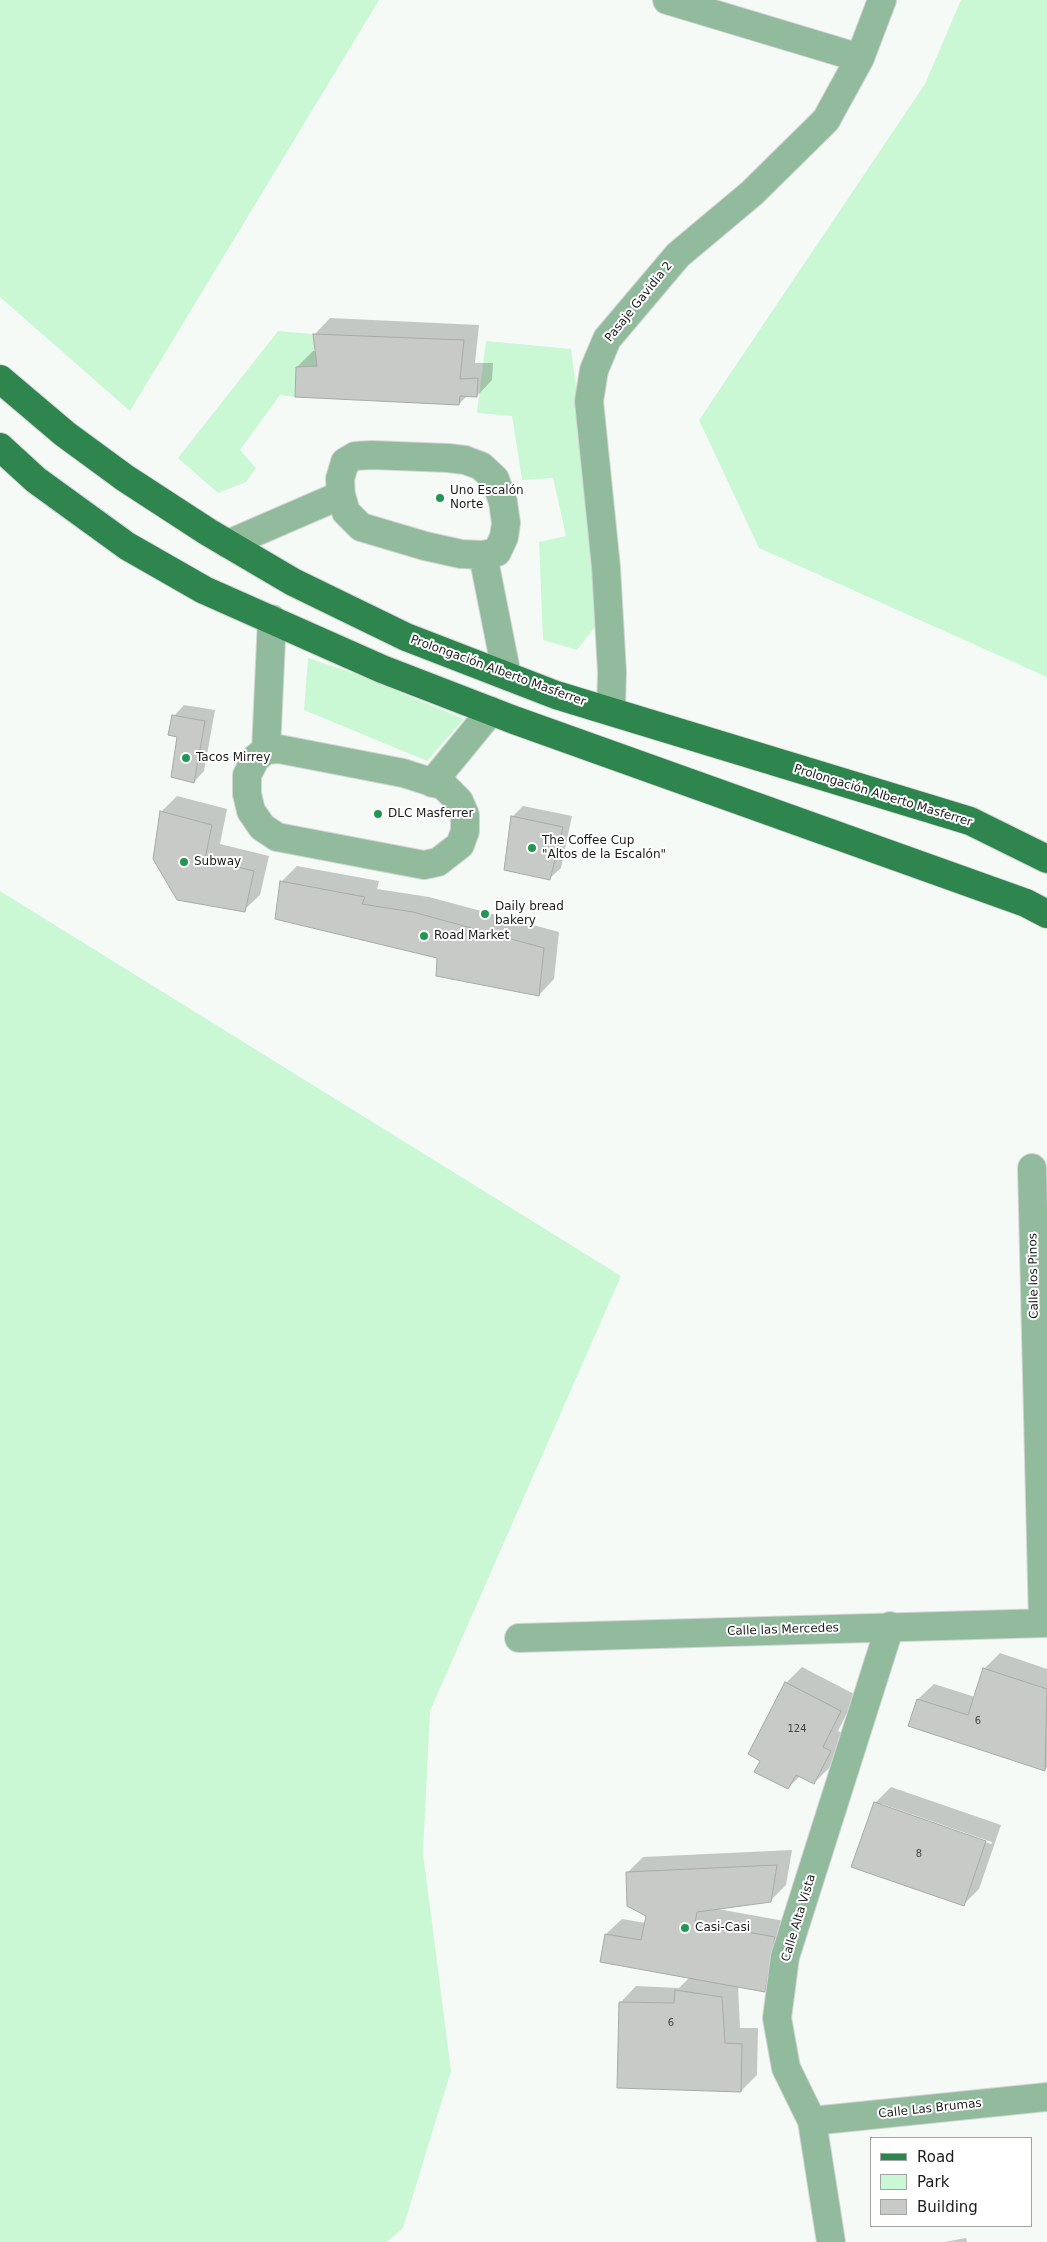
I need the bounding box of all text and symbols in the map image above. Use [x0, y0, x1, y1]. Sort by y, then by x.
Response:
street label: Pasaje Gavidia 2 [602, 259, 676, 345]
place label: Uno Escalón Norte [450, 484, 524, 512]
marker: Uno Escalón Norte [434, 492, 446, 504]
street label: Prolongación Alberto Masferrer [408, 632, 588, 710]
place label: Tacos Mirrey [196, 751, 270, 765]
marker: Tacos Mirrey [180, 752, 192, 764]
street label: Prolongación Alberto Masferrer [792, 762, 974, 830]
place label: DLC Masferrer [388, 807, 473, 821]
marker: DLC Masferrer [372, 808, 384, 820]
place label: The Coffee Cup "Altos de la Escalón" [542, 834, 666, 862]
marker: The Coffee Cup "Altos de la Escalón" [526, 842, 538, 854]
place label: Subway [194, 855, 241, 869]
marker: Subway [178, 856, 190, 868]
place label: Daily bread bakery [495, 900, 564, 928]
marker: Daily bread bakery [479, 908, 491, 920]
place label: Road Market [434, 929, 509, 943]
marker: Road Market [418, 930, 430, 942]
street label: Calle los Pinos [1026, 1233, 1042, 1319]
street label: Calle las Mercedes [727, 1621, 839, 1639]
house number: 6 [975, 1715, 981, 1727]
house number: 124 [787, 1723, 807, 1735]
house number: 8 [916, 1848, 922, 1860]
street label: Calle Alta Vista [779, 1873, 819, 1963]
place label: Casi-Casi [695, 1921, 750, 1935]
marker: Casi-Casi [679, 1922, 691, 1934]
house number: 6 [668, 2017, 674, 2029]
street label: Calle Las Brumas [878, 2096, 982, 2122]
legend [870, 2137, 1032, 2227]
text: Road [917, 2148, 955, 2166]
text: Park [917, 2173, 949, 2191]
text: Building [917, 2198, 978, 2216]

